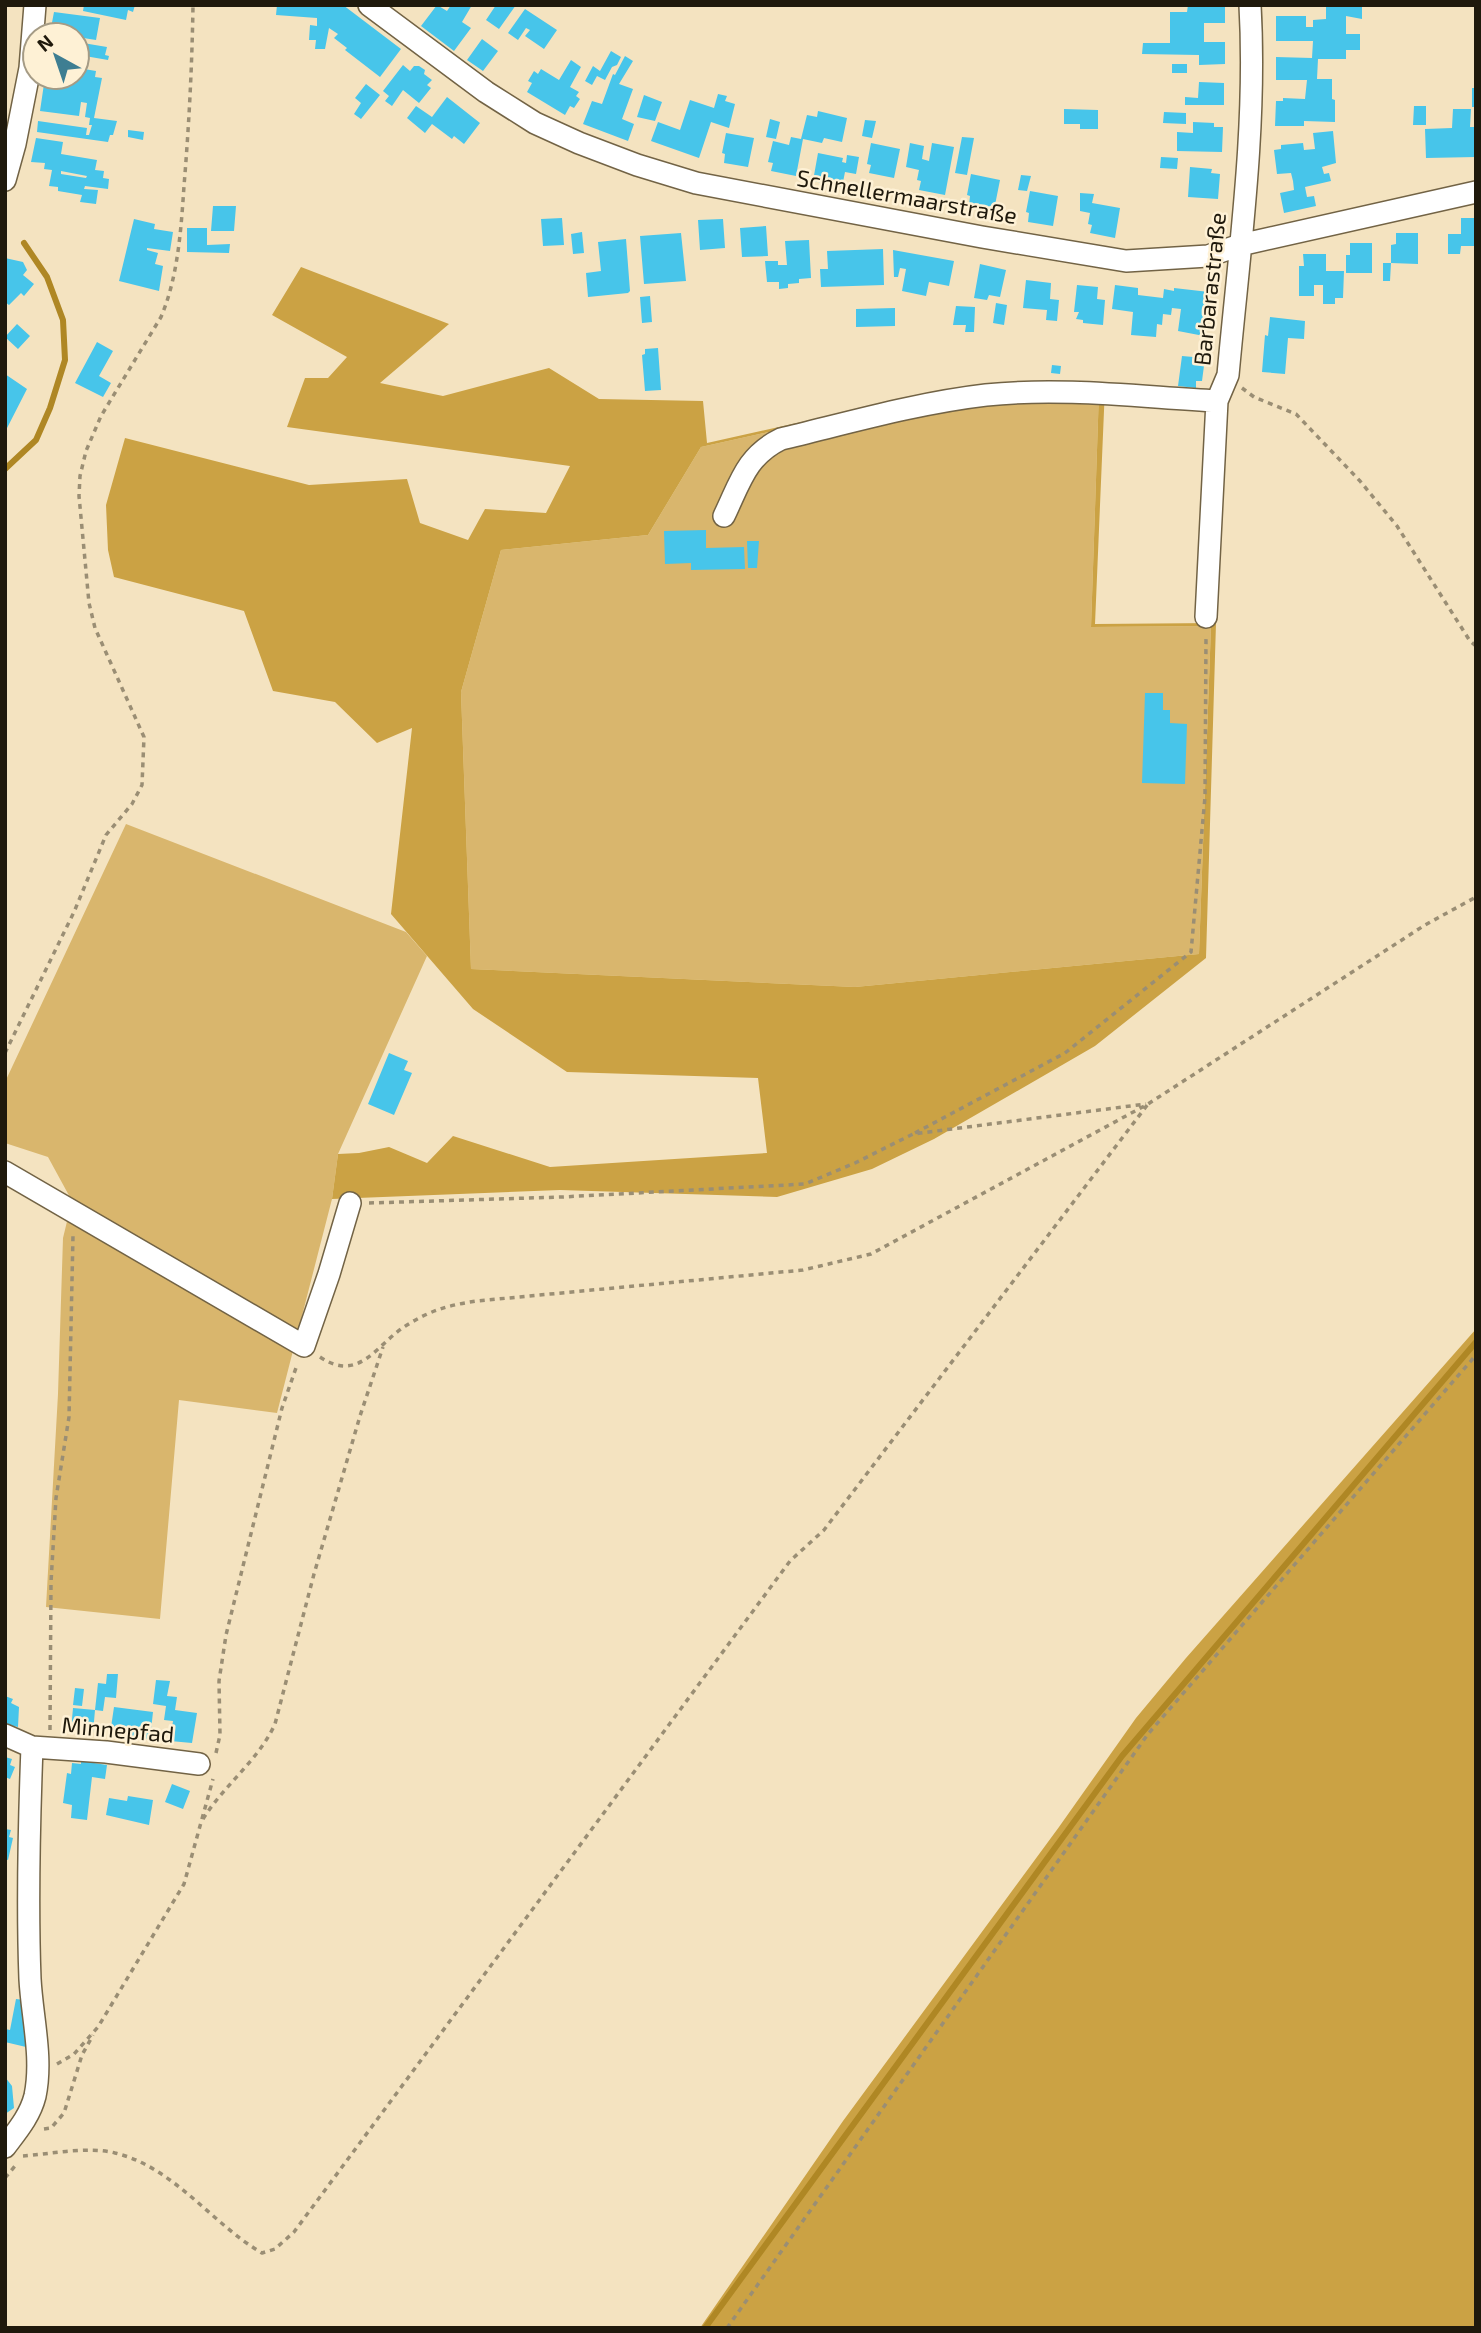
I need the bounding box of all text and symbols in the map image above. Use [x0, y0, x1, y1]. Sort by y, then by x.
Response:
north arrow [21, 21, 91, 91]
text: N [32, 29, 57, 56]
street label: Schnellermaarstraße [795, 163, 1019, 229]
street label: Barbarastraße [1187, 211, 1231, 367]
street label: Minnepfad [61, 1710, 175, 1748]

